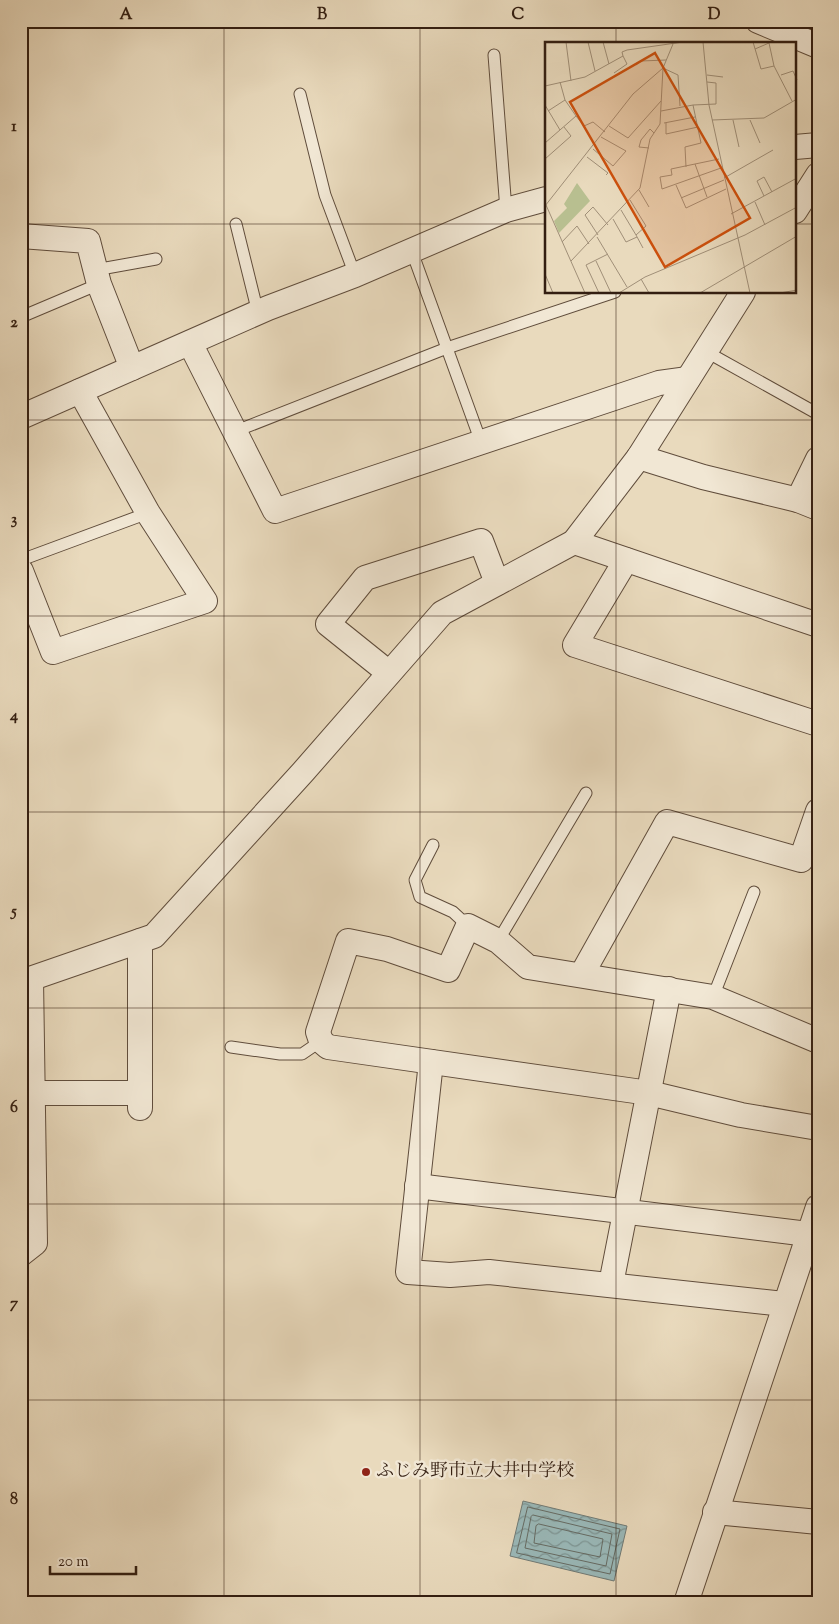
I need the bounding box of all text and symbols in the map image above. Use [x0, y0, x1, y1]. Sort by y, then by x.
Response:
text: A [120, 4, 133, 27]
text: B [317, 4, 327, 27]
text: C [512, 4, 525, 27]
text: D [708, 4, 721, 27]
inset map [545, 42, 796, 294]
text: 1 [11, 116, 17, 139]
text: 2 [10, 312, 18, 335]
text: 3 [11, 509, 18, 532]
text: 4 [9, 705, 18, 728]
text: 5 [9, 901, 17, 924]
text: 6 [10, 1097, 18, 1120]
text: 7 [10, 1293, 19, 1316]
place label: ふじみ野市立大井中学校 [376, 1459, 574, 1485]
marker: ふじみ野市立大井中学校 [360, 1466, 372, 1478]
text: 8 [10, 1489, 18, 1512]
scale bar [50, 1544, 136, 1576]
text: 20 m [58, 1552, 89, 1573]

